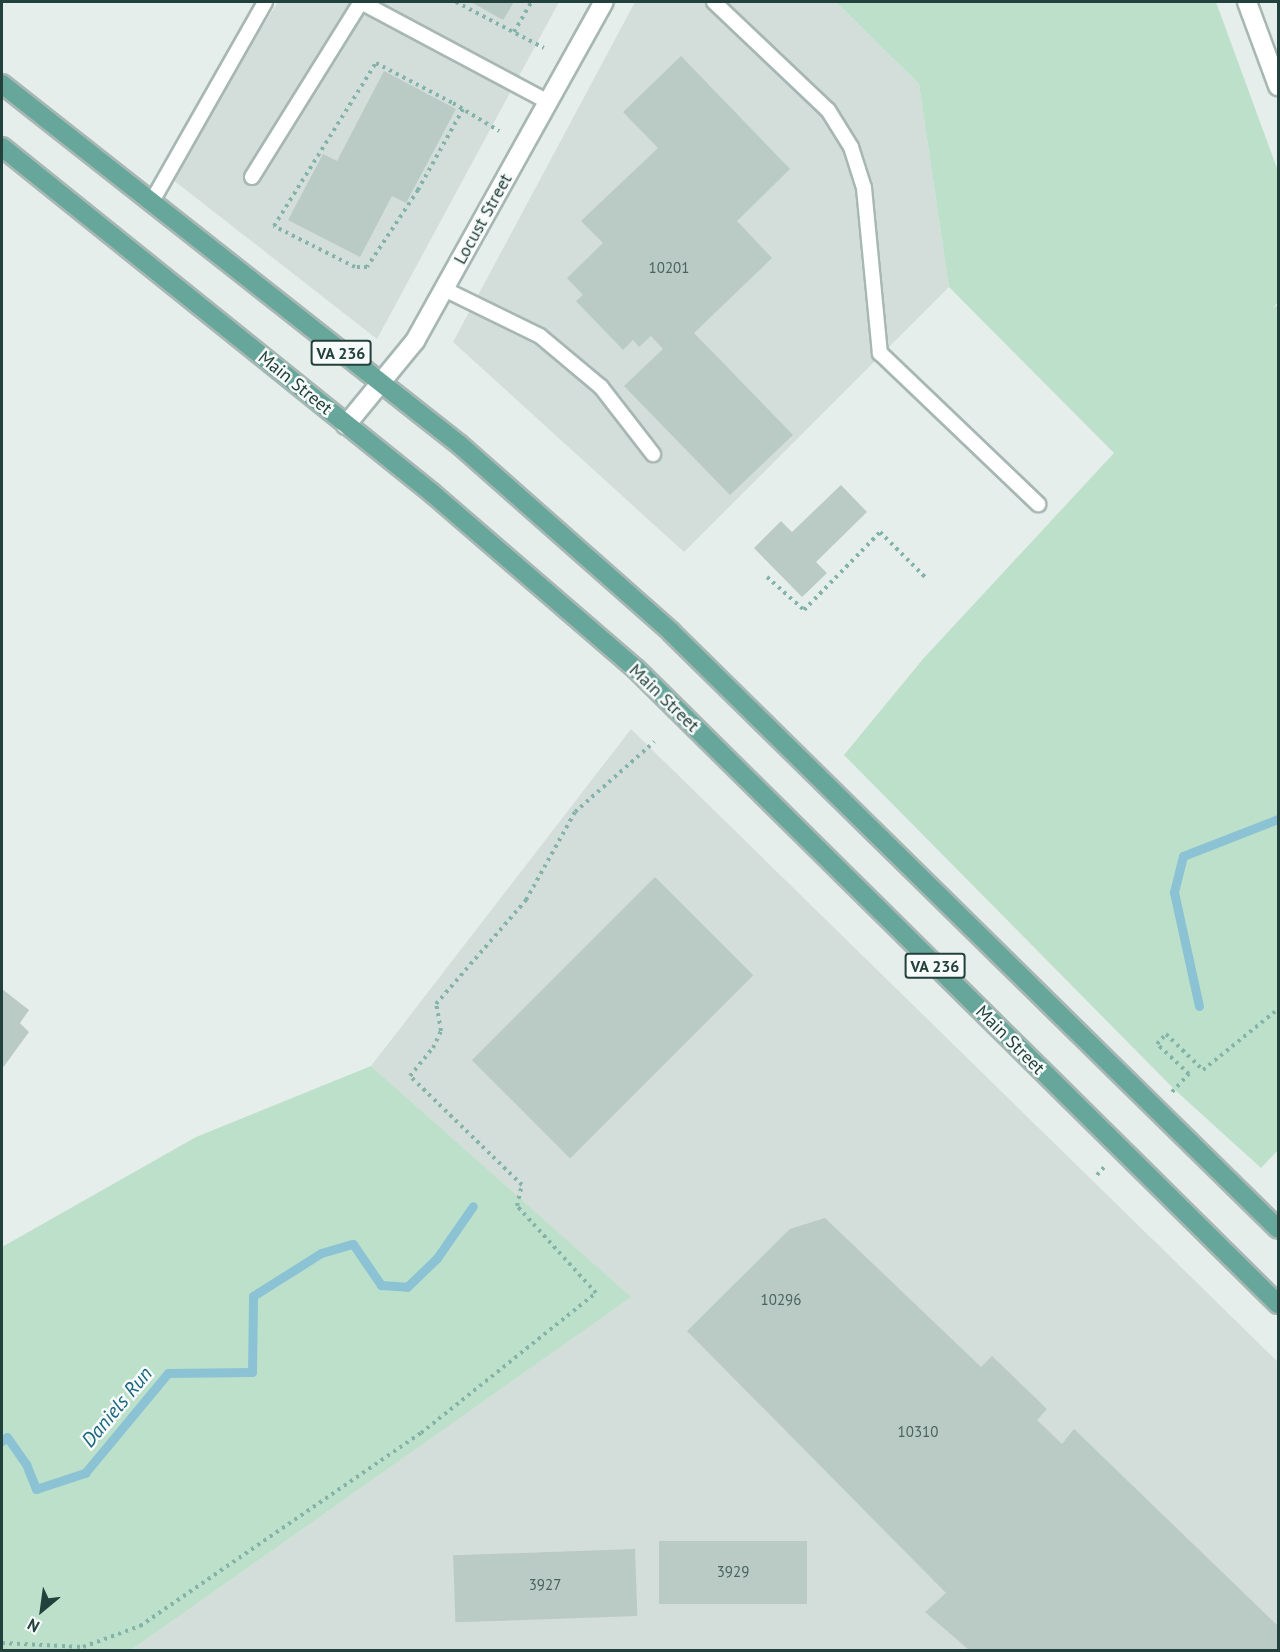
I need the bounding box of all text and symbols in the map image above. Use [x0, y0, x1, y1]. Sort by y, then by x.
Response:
street label: Locust Street [449, 170, 517, 268]
house number: 10201 [649, 259, 689, 277]
road number: VA 236 [310, 340, 372, 366]
street label: Main Street [254, 347, 336, 419]
street label: Main Street [625, 659, 703, 737]
road number: VA 236 [904, 953, 966, 979]
street label: Main Street [971, 1001, 1049, 1079]
house number: 10296 [761, 1291, 801, 1309]
water label: Daniels Run [77, 1362, 157, 1452]
house number: 10310 [898, 1423, 938, 1441]
house number: 3929 [717, 1563, 749, 1581]
house number: 3927 [529, 1576, 561, 1594]
north arrow [12, 1580, 72, 1640]
text: N [24, 1614, 43, 1637]

